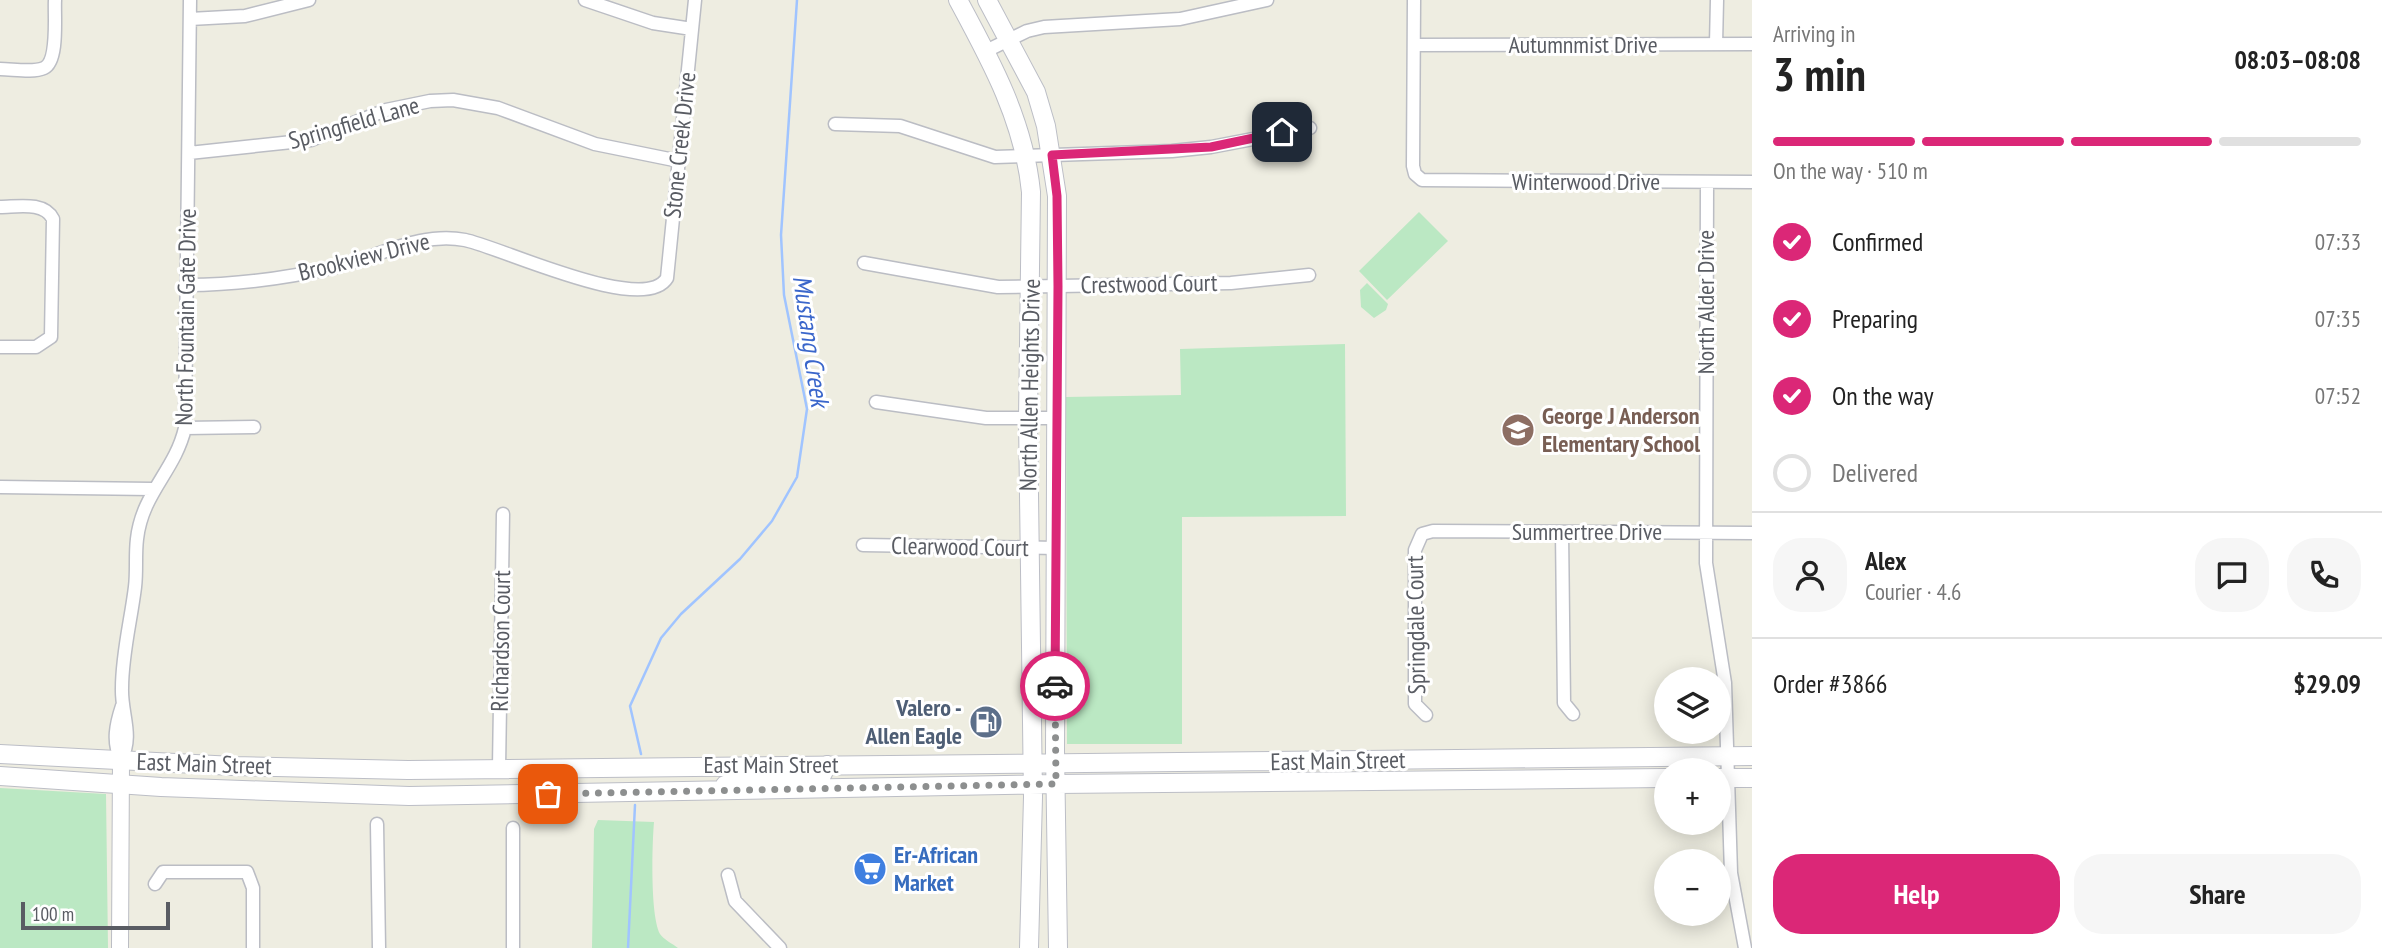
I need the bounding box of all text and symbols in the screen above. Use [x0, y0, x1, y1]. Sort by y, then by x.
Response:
text: Arriving in [1773, 19, 1855, 48]
street label: Autumnmist Drive [1508, 29, 1658, 60]
text: 08:03–08:08 [2234, 43, 2361, 76]
text: 3 min [1773, 44, 1866, 104]
street label: Stone Creek Drive [656, 70, 703, 220]
street label: Springfield Lane [285, 89, 423, 156]
pin [1252, 102, 1312, 162]
icon: home [1263, 113, 1301, 151]
text: On the way · 510 m [1773, 156, 1928, 185]
street label: Winterwood Drive [1512, 166, 1660, 197]
street label: North Fountain Gate Drive [168, 208, 203, 426]
icon: check [1773, 223, 1811, 261]
street label: Brookview Drive [295, 225, 433, 288]
text: Confirmed [1832, 225, 1923, 258]
text: 07:33 [2315, 227, 2361, 256]
street label: North Alder Drive [1690, 230, 1721, 374]
street label: Crestwood Court [1080, 267, 1218, 300]
water label: Mustang Creek [786, 273, 837, 412]
street label: North Allen Heights Drive [1012, 279, 1047, 491]
icon: check [1773, 300, 1811, 338]
text: Preparing [1832, 302, 1918, 335]
text: 07:35 [2315, 304, 2361, 333]
icon: check [1773, 377, 1811, 415]
text: On the way [1832, 379, 1934, 412]
text: 07:52 [2315, 381, 2361, 410]
place label: George J Anderson Elementary School [1542, 400, 1700, 459]
school or university icon: George J Anderson Elementary School [1499, 411, 1537, 449]
text: Delivered [1832, 456, 1918, 489]
street label: Summertree Drive [1512, 516, 1662, 547]
street label: Clearwood Court [891, 530, 1030, 563]
button: person [1773, 538, 1847, 612]
button: chat [2195, 538, 2269, 612]
button: phone [2287, 538, 2361, 612]
text: Alex [1865, 544, 1906, 577]
street label: Springdale Court [1399, 555, 1432, 695]
street label: Richardson Court [484, 570, 517, 712]
text: Courier · 4.6 [1865, 577, 1961, 606]
courier [1020, 651, 1090, 721]
icon: car [1036, 667, 1074, 705]
map controls [1654, 667, 1731, 926]
button: layers [1654, 667, 1731, 744]
text: Order #3866 [1773, 667, 1888, 700]
text: $29.09 [2293, 667, 2361, 700]
place label: Valero - Allen Eagle [864, 692, 962, 751]
fuel station icon: Valero - Allen Eagle [967, 703, 1005, 741]
street label: East Main Street [1270, 744, 1406, 777]
street label: East Main Street [136, 746, 272, 781]
street label: East Main Street [703, 749, 839, 780]
button: + [1654, 758, 1731, 835]
pin [518, 764, 578, 824]
icon: bag [529, 775, 567, 813]
place label: Er-African Market [894, 839, 978, 898]
button: − [1654, 849, 1731, 926]
supermarket icon: Er-African Market [851, 850, 889, 888]
button: Help [1773, 854, 2060, 934]
button: Share [2074, 854, 2361, 934]
scale bar [21, 899, 170, 931]
text: 100 m [32, 902, 74, 926]

